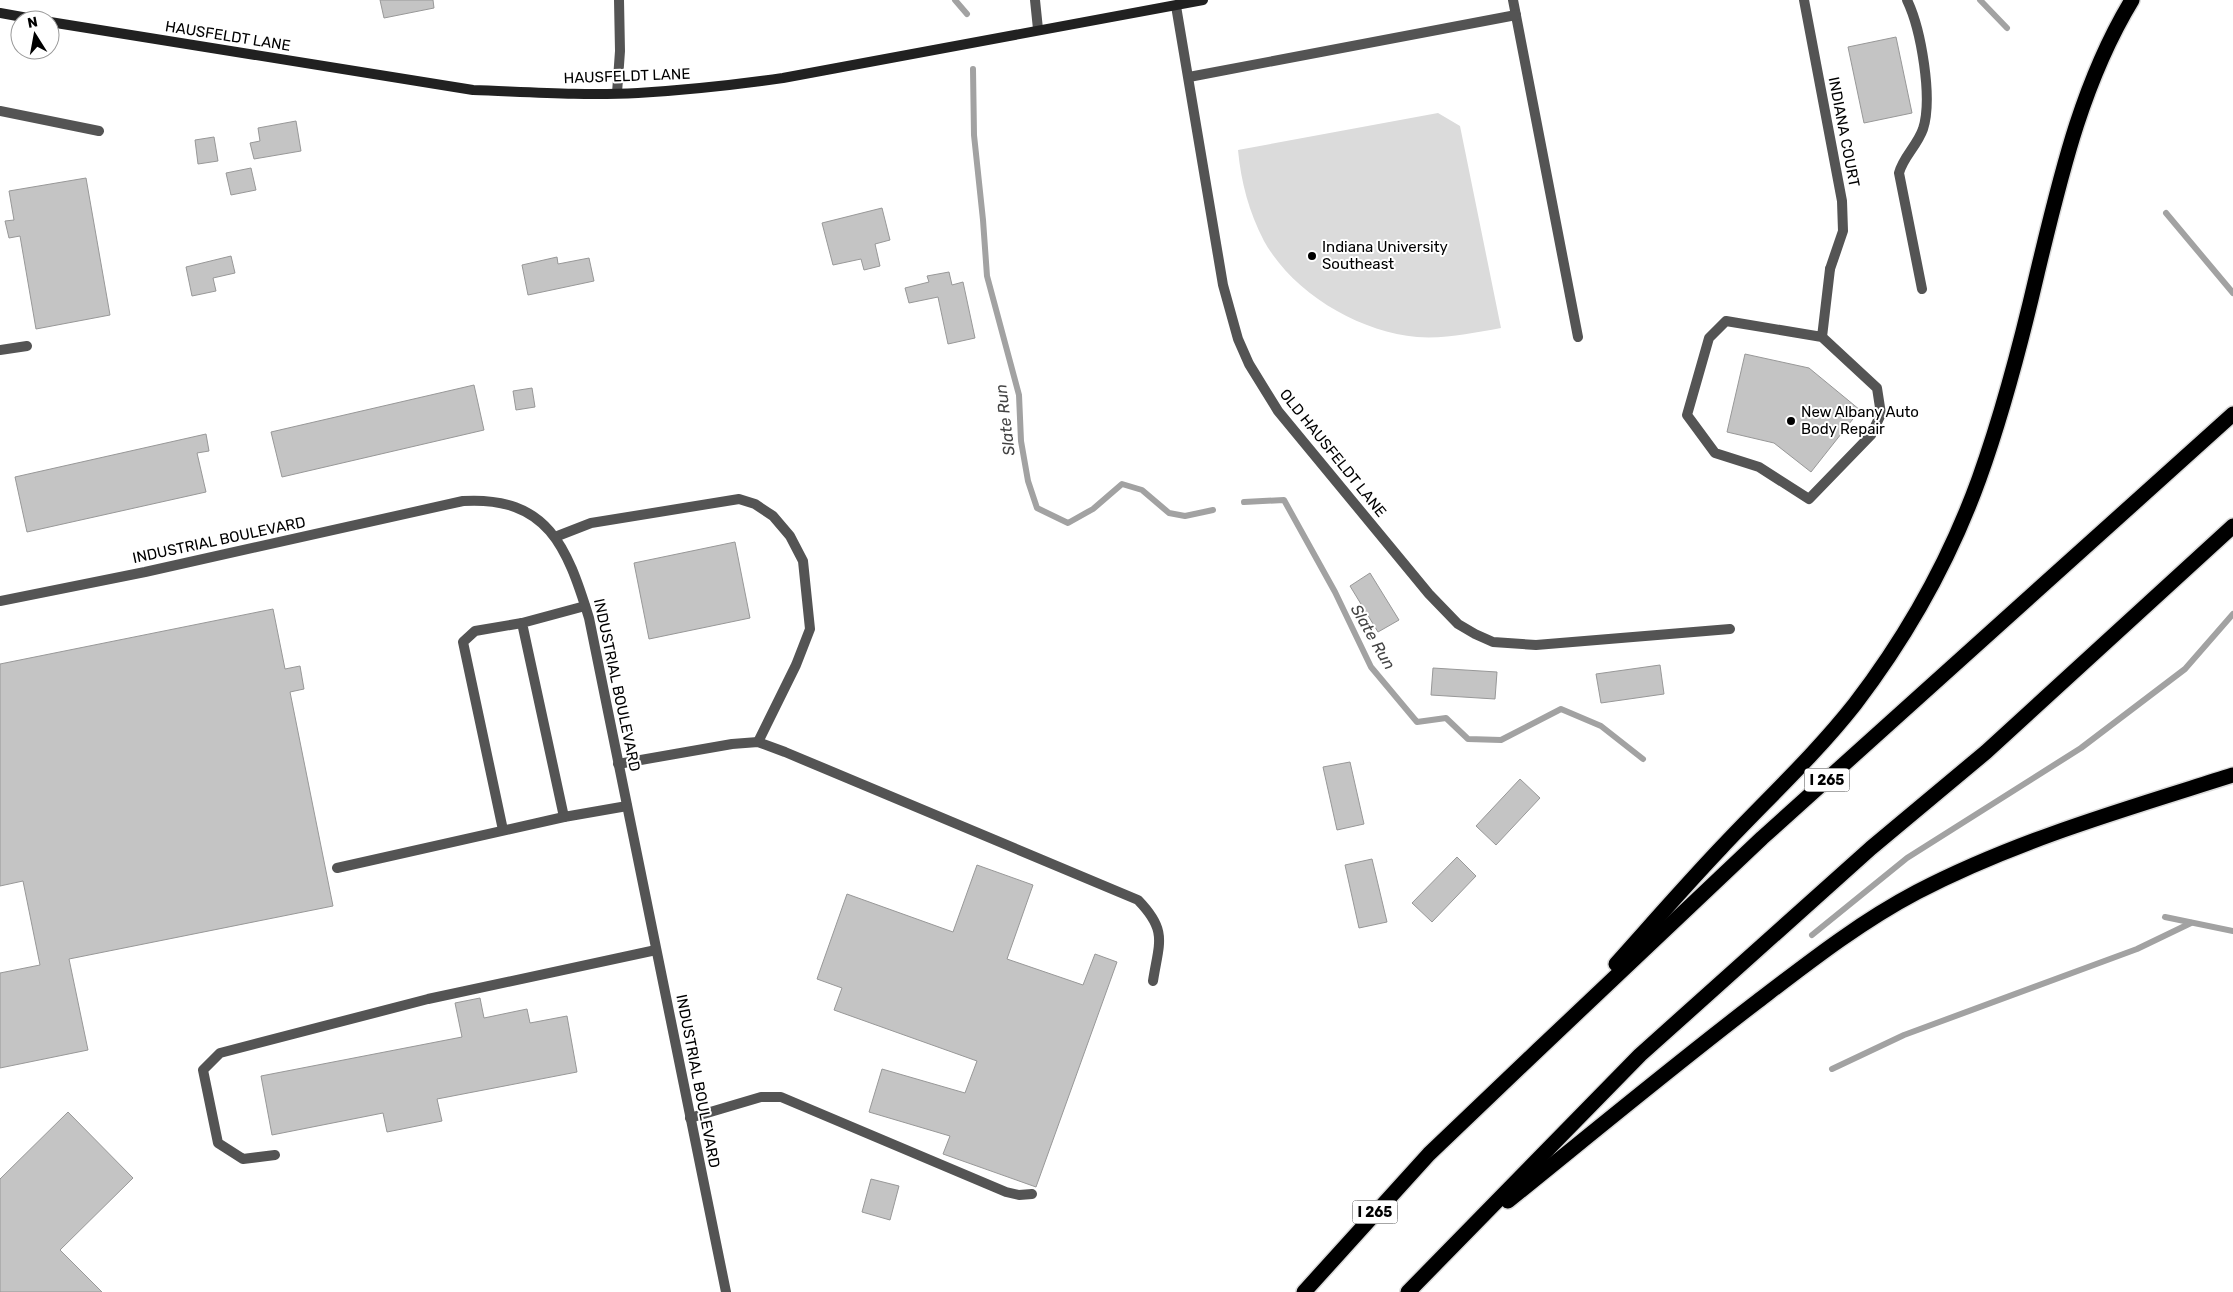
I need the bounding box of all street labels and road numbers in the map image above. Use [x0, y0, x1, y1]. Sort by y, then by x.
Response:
street label: HAUSFELDT LANE [164, 17, 292, 55]
street label: HAUSFELDT LANE [563, 65, 691, 87]
street label: INDIANA COURT [1824, 75, 1864, 189]
street label: OLD HAUSFELDT LANE [1276, 385, 1390, 521]
street label: INDUSTRIAL BOULEVARD [131, 513, 307, 567]
street label: INDUSTRIAL BOULEVARD [590, 597, 644, 773]
road number: I 265 [1804, 768, 1850, 792]
street label: INDUSTRIAL BOULEVARD [672, 993, 724, 1169]
road number: I 265 [1352, 1200, 1398, 1224]

